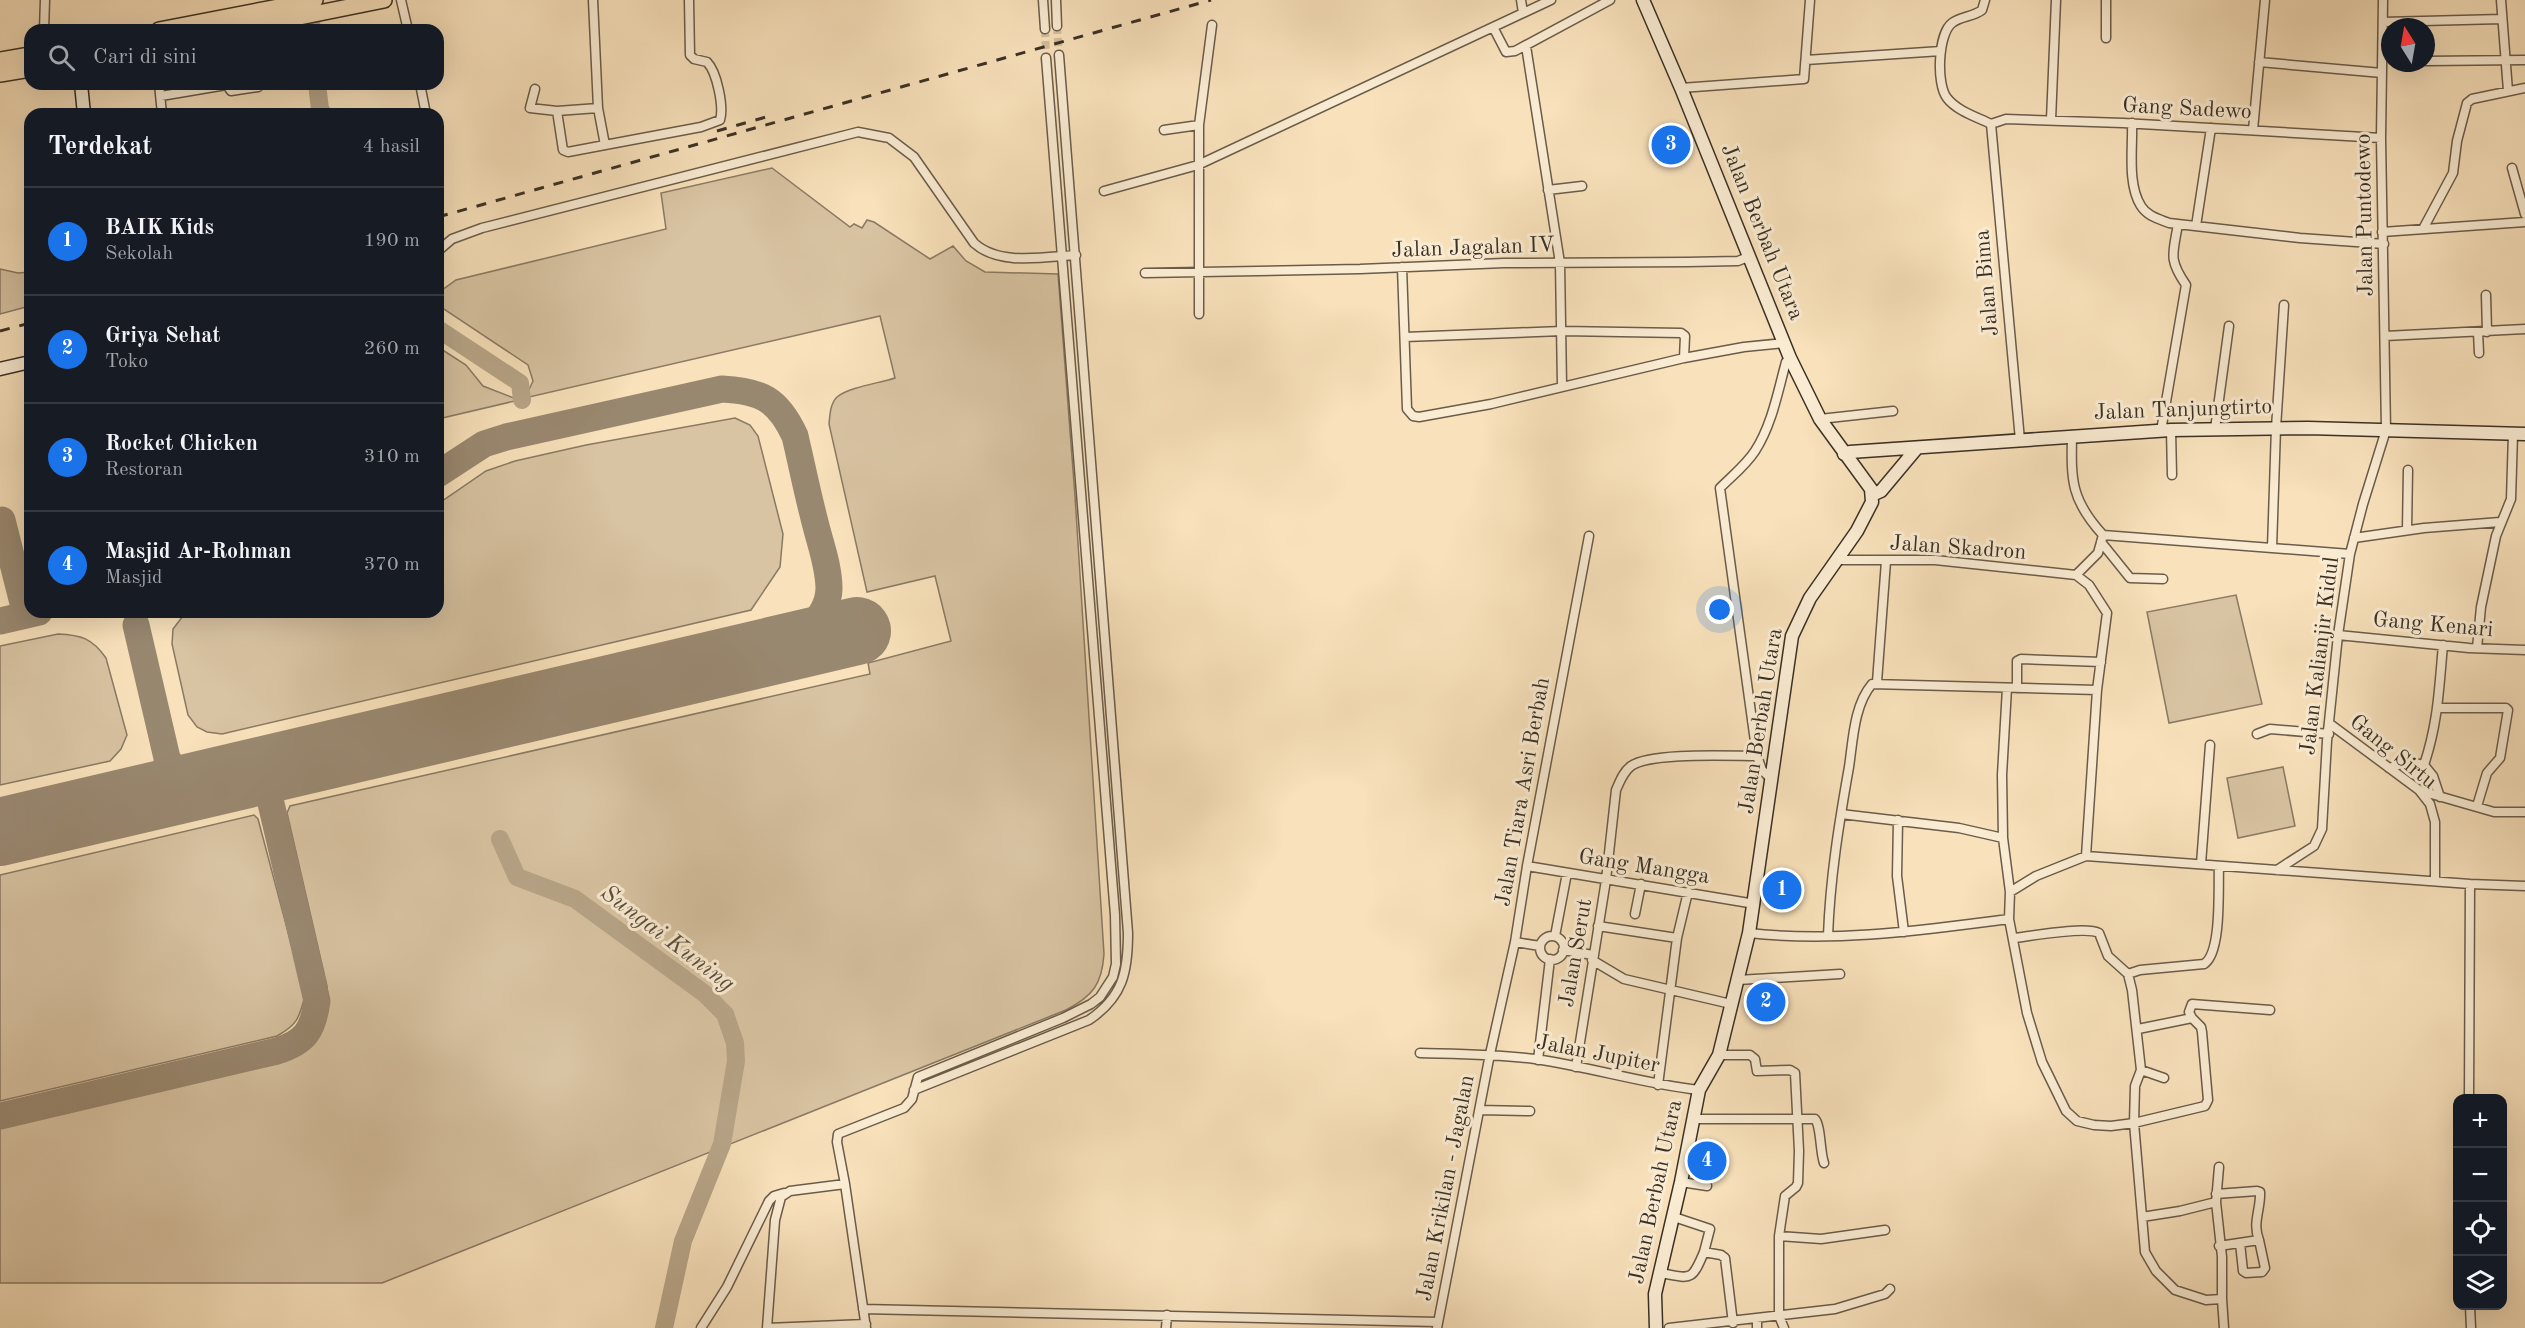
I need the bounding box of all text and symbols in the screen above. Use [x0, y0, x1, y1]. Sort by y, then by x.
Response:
north arrow [2381, 18, 2435, 72]
search box [24, 24, 444, 90]
icon: search [45, 41, 78, 74]
text: Cari di sini [93, 46, 197, 68]
street label: Gang Sadewo [2122, 95, 2252, 123]
pin: 3 [1652, 122, 1690, 168]
street label: Jalan Puntodewo [2353, 133, 2377, 297]
text: Terdekat [48, 134, 152, 160]
text: 4 hasil [363, 137, 420, 157]
street label: Jalan Berbah Utara [1717, 141, 1807, 323]
text: BAIK Kids [105, 217, 214, 239]
street label: Jalan Bima [1971, 229, 2003, 337]
text: 1 [62, 231, 73, 251]
text: 190 m [364, 231, 420, 251]
street label: Jalan Jagalan IV [1391, 234, 1555, 262]
text: Sekolah [105, 244, 173, 264]
text: Griya Sehat [105, 325, 220, 347]
text: 2 [62, 339, 73, 359]
text: 260 m [364, 339, 420, 359]
text: Toko [105, 352, 148, 372]
street label: Jalan Tanjungtirto [2093, 396, 2273, 424]
text: Rocket Chicken [105, 433, 258, 455]
text: 3 [62, 447, 73, 467]
text: 310 m [364, 447, 420, 467]
text: Restoran [105, 460, 183, 480]
street label: Jalan Skadron [1889, 532, 2027, 564]
text: Masjid Ar-Rohman [105, 541, 292, 563]
text: 4 [62, 555, 73, 575]
text: 370 m [364, 555, 420, 575]
street label: Jalan Kalianjir Kidul [2297, 556, 2343, 756]
text: Masjid [105, 568, 163, 588]
your location [1705, 595, 1734, 624]
street label: Gang Kenari [2372, 609, 2494, 641]
street label: Jalan Berbah Utara [1735, 626, 1787, 815]
street label: Jalan Tiara Asri Berbah [1492, 676, 1554, 908]
street label: Gang Sirtu [2345, 711, 2441, 794]
street label: Gang Mangga [1577, 846, 1711, 888]
pin: 1 [1762, 868, 1802, 912]
water label: Sungai Kuning [596, 881, 739, 997]
street label: Jalan Serut [1556, 897, 1596, 1009]
pin: 2 [1746, 980, 1786, 1024]
street label: Jalan Jupiter [1534, 1031, 1662, 1077]
street label: Jalan Krikilan - Jagalan [1413, 1073, 1479, 1303]
map controls [2453, 1094, 2507, 1310]
button: + [2453, 1094, 2507, 1148]
street label: Jalan Berbah Utara [1626, 1098, 1686, 1286]
pin: 4 [1688, 1138, 1726, 1184]
button: − [2453, 1148, 2507, 1202]
button: locate [2453, 1202, 2507, 1256]
button: layers [2453, 1256, 2507, 1310]

